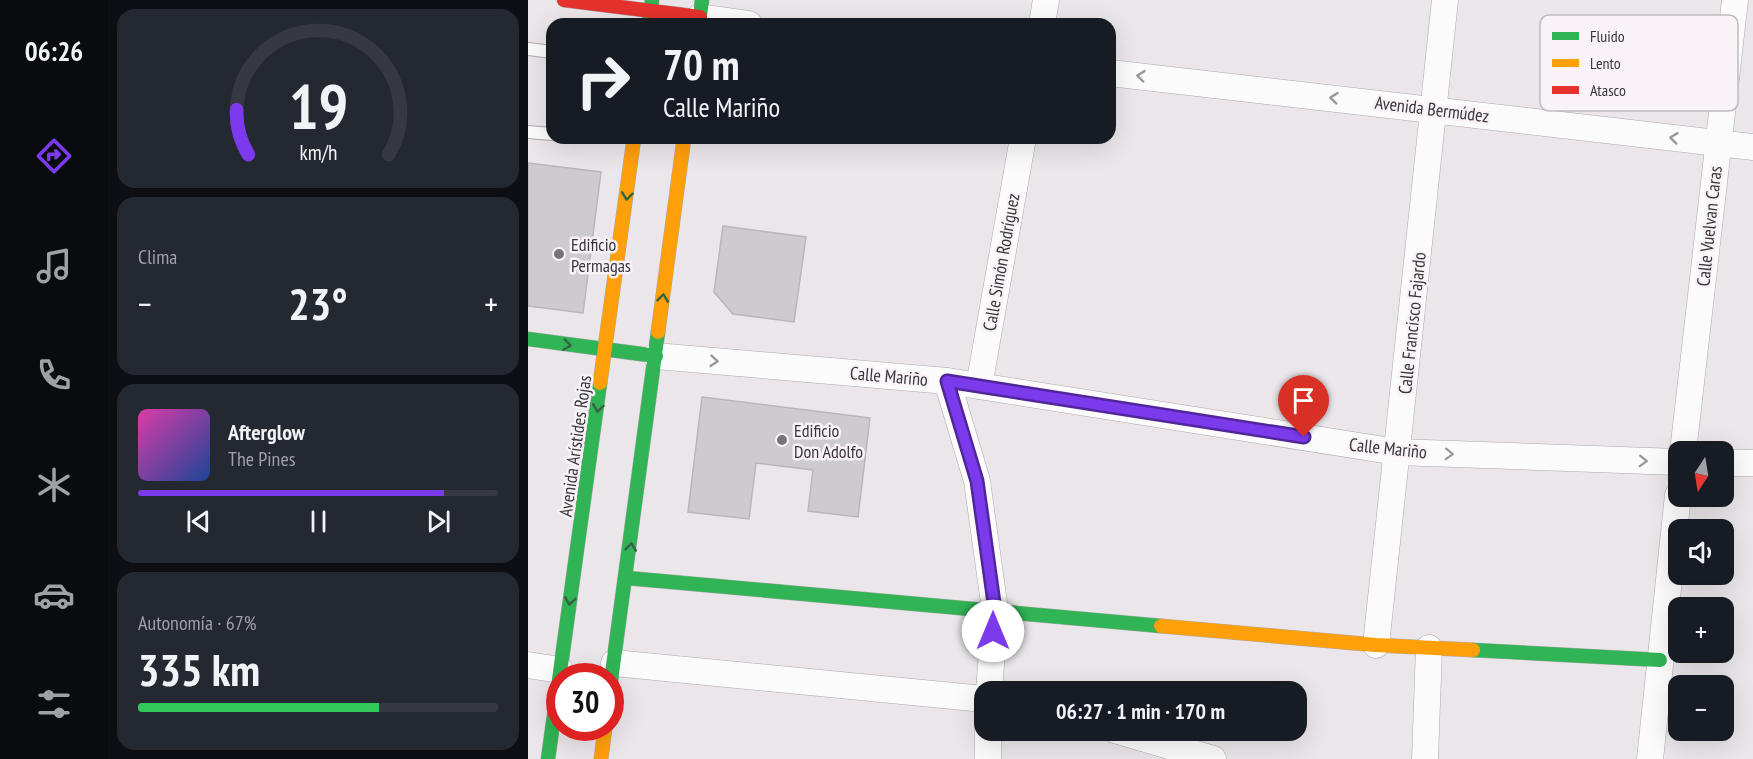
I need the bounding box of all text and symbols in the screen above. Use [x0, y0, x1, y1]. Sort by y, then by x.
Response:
legend [1540, 15, 1738, 111]
text: Fluido [1590, 26, 1625, 46]
text: 06:26 [25, 34, 83, 68]
text: 70 m [663, 37, 740, 92]
icon: right [564, 42, 642, 120]
text: Lento [1590, 53, 1621, 73]
text: 19 [288, 65, 348, 146]
one-way arrow [1136, 71, 1145, 83]
text: Atasco [1590, 80, 1626, 100]
text: Calle Mariño [663, 90, 780, 124]
street label: Avenida Bermúdez [1374, 91, 1490, 127]
one-way arrow [1330, 92, 1339, 105]
one-way arrow [1669, 132, 1679, 144]
icon: directions [33, 135, 75, 177]
text: km/h [299, 139, 337, 167]
street label: Calle Vuelvan Caras [1691, 165, 1727, 287]
one-way arrow [621, 191, 634, 201]
street label: Calle Simón Rodríguez [978, 191, 1024, 333]
place label: Edificio Permagas [571, 233, 631, 277]
text: Clima [138, 244, 177, 270]
icon: music [33, 245, 75, 287]
marker: Edificio Permagas [552, 247, 566, 261]
street label: Calle Francisco Fajardo [1393, 251, 1431, 395]
text: 23° [288, 274, 348, 332]
text: − [138, 282, 152, 325]
text: + [484, 282, 498, 325]
one-way arrow [657, 293, 669, 303]
one-way arrow [563, 338, 572, 350]
icon: phone [33, 354, 75, 396]
one-way arrow [710, 354, 719, 367]
street label: Calle Mariño [849, 361, 929, 391]
street label: Avenida Arístides Rojas [554, 374, 596, 518]
pin [1278, 375, 1329, 437]
icon: arrive [1287, 384, 1320, 417]
one-way arrow [593, 404, 605, 413]
text: Afterglow [228, 418, 305, 446]
place label: Edificio Don Adolfo [794, 419, 863, 463]
street label: Calle Mariño [1348, 432, 1428, 464]
marker: Edificio Don Adolfo [775, 433, 789, 447]
north arrow [1668, 441, 1734, 507]
map controls [1668, 441, 1734, 741]
text: The Pines [228, 446, 295, 472]
one-way arrow [1444, 447, 1453, 460]
one-way arrow [1639, 455, 1648, 467]
icon: climate [33, 464, 75, 506]
icon: previous [182, 505, 215, 538]
icon: pause [302, 505, 335, 538]
icon: next [422, 505, 455, 538]
button: sound [1668, 519, 1734, 585]
one-way arrow [624, 542, 636, 551]
icon: car [33, 574, 75, 616]
one-way arrow [565, 597, 577, 606]
button: + [1668, 597, 1734, 663]
position arrow [961, 599, 1025, 663]
text: Autonomía · 67% [138, 610, 256, 636]
text: 335 km [138, 640, 260, 698]
speed limit sign: 30 [546, 663, 624, 741]
button: − [1668, 675, 1734, 741]
icon: filters [33, 683, 75, 725]
text: 06:27 · 1 min · 170 m [1056, 697, 1225, 725]

